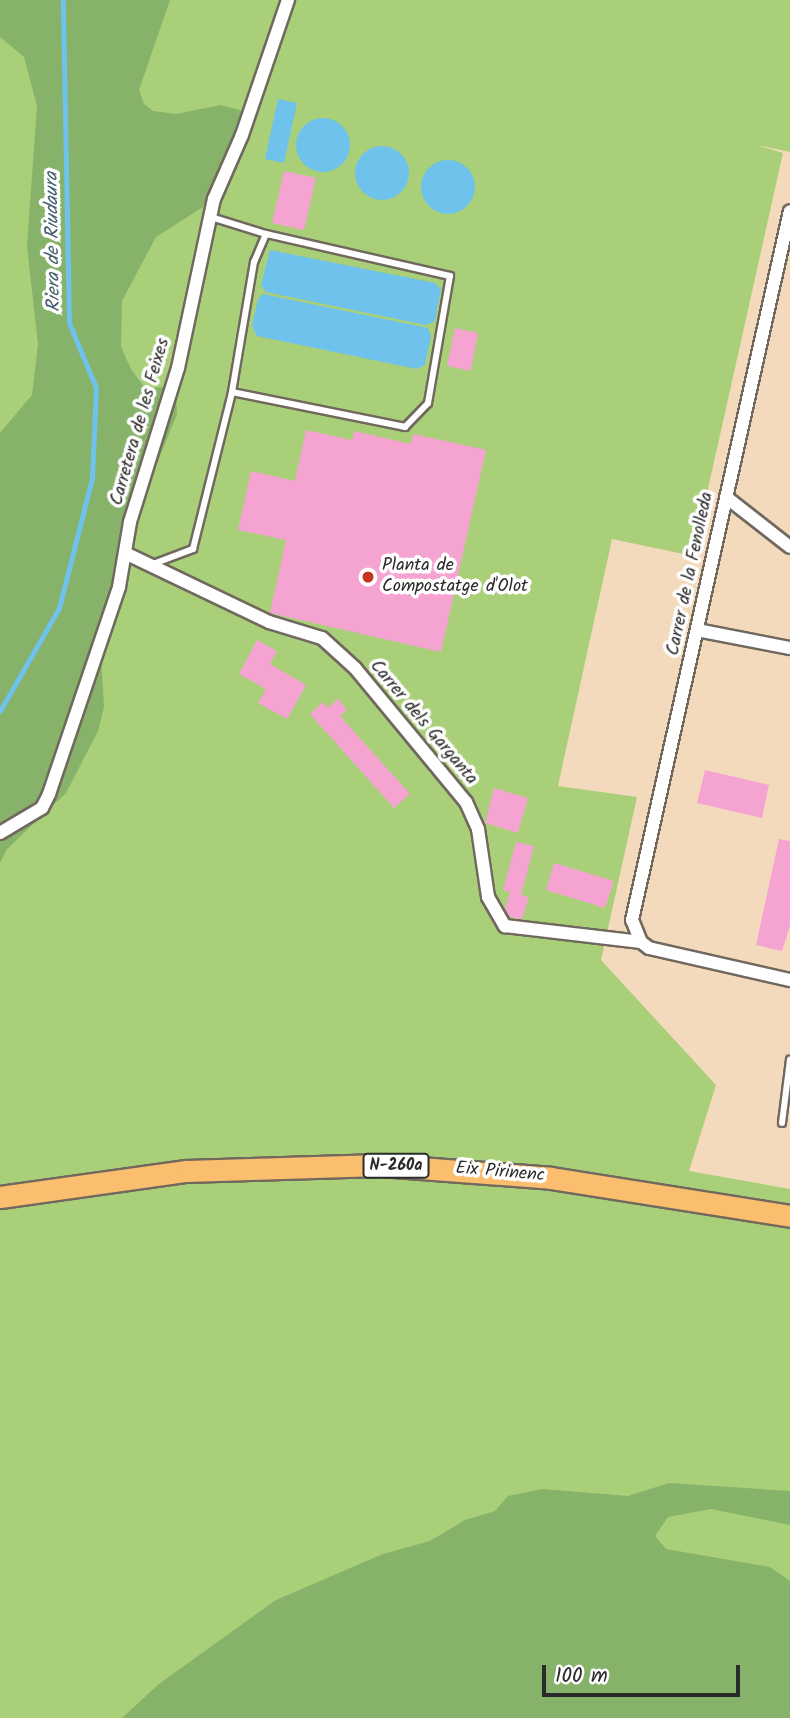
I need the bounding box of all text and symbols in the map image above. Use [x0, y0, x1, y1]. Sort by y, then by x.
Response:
water label: Riera de Riudaura [41, 172, 67, 312]
street label: Carretera de les Feixes [107, 336, 175, 508]
street label: Carrer de la Fenolleda [663, 490, 719, 658]
place label: Planta de Compostatge d'Olot [382, 556, 528, 598]
marker: Planta de Compostatge d'Olot [360, 569, 376, 585]
street label: Carrer dels Garganta [365, 656, 481, 790]
road number: N-260a [361, 1154, 431, 1178]
street label: Eix Pirinenc [455, 1158, 545, 1188]
scale bar [545, 1652, 743, 1696]
text: 100 m [555, 1660, 608, 1693]

